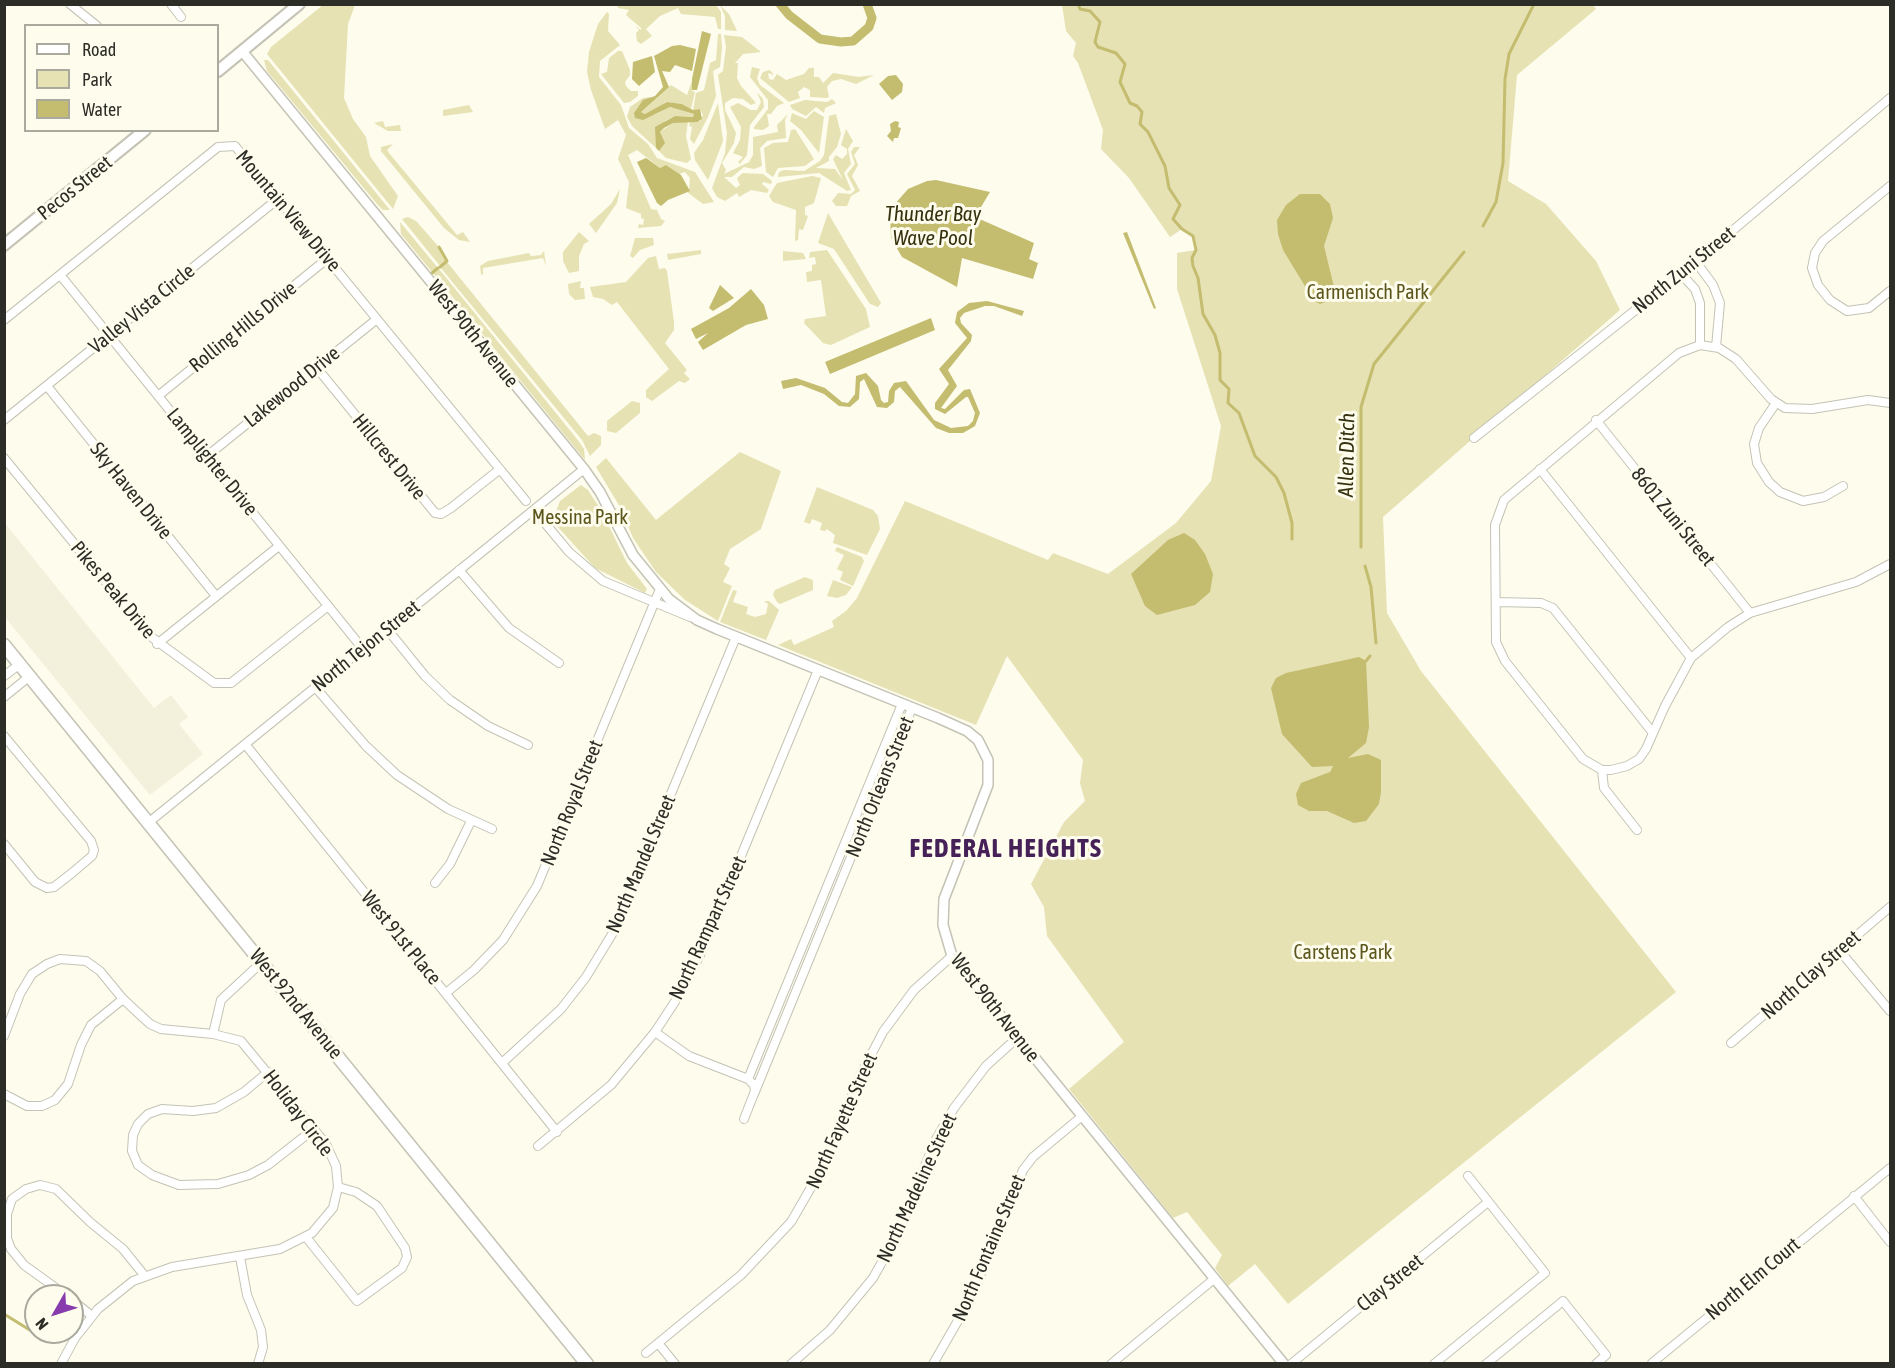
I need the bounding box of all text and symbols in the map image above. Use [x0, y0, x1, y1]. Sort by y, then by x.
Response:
legend [24, 24, 219, 132]
text: Road [82, 39, 116, 60]
text: Park [82, 69, 112, 90]
text: Water [82, 99, 121, 120]
street label: Mountain View Drive [230, 145, 346, 277]
street label: Pecos Street [33, 151, 117, 225]
water label: Thunder Bay Wave Pool [885, 201, 981, 251]
street label: North Zuni Street [1628, 221, 1740, 319]
street label: Valley Vista Circle [84, 259, 200, 359]
street label: Rolling Hills Drive [185, 276, 301, 378]
street label: West 90th Avenue [422, 276, 524, 392]
park label: Carmenisch Park [1307, 281, 1429, 305]
street label: Lakewood Drive [239, 341, 345, 433]
street label: Lamplighter Drive [161, 403, 263, 521]
street label: Hillcrest Drive [347, 409, 431, 505]
water label: Allen Ditch [1334, 413, 1360, 497]
street label: Sky Haven Drive [85, 438, 177, 544]
street label: 8601 Zuni Street [1626, 463, 1720, 571]
park label: Messina Park [532, 506, 628, 530]
street label: Pikes Peak Drive [65, 536, 161, 644]
street label: North Tejon Street [307, 595, 425, 697]
street label: North Orleans Street [841, 713, 919, 861]
street label: North Royal Street [536, 737, 608, 869]
street label: North Mandel Street [601, 791, 681, 937]
district label: FEDERAL HEIGHTS [909, 833, 1103, 865]
street label: North Rampart Street [664, 852, 752, 1004]
street label: West 91st Place [356, 886, 446, 990]
street label: North Clay Street [1757, 925, 1865, 1025]
park label: Carstens Park [1294, 941, 1392, 965]
street label: West 92nd Avenue [244, 944, 348, 1064]
street label: West 90th Avenue [945, 949, 1045, 1067]
street label: North Fayette Street [801, 1049, 883, 1193]
street label: Holiday Circle [258, 1065, 338, 1161]
street label: North Madeline Street [872, 1110, 962, 1266]
street label: North Fontaine Street [947, 1171, 1031, 1325]
street label: North Elm Court [1701, 1233, 1805, 1325]
street label: Clay Street [1352, 1249, 1428, 1317]
north arrow [24, 1284, 84, 1344]
text: N [32, 1315, 52, 1333]

